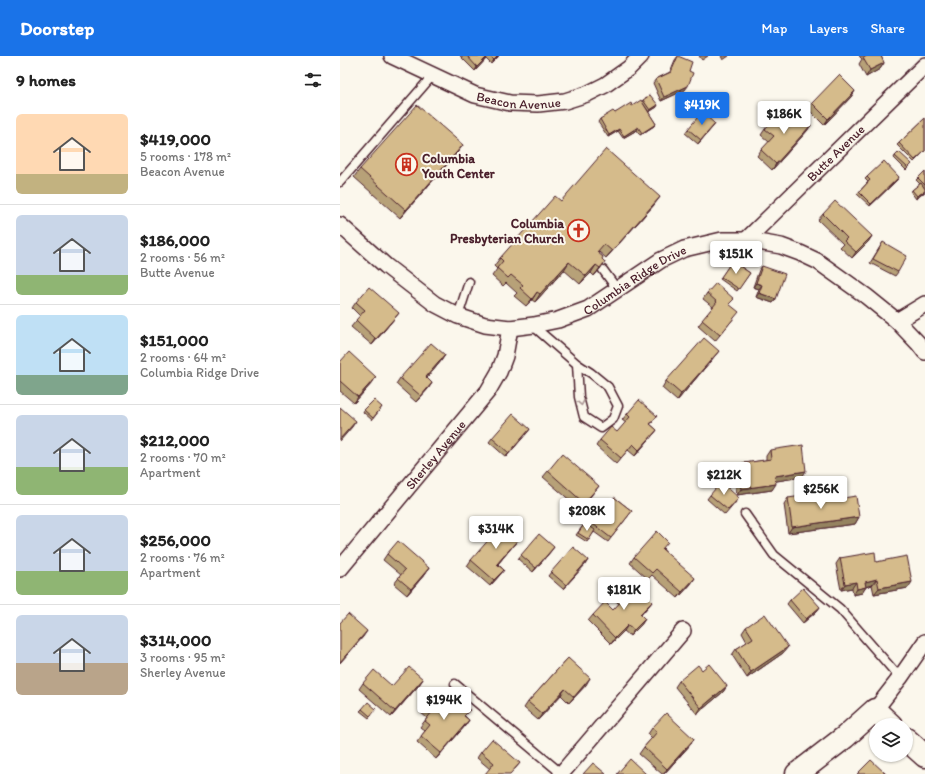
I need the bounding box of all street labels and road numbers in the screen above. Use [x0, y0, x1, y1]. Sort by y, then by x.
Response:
street label: Beacon Avenue [475, 88, 562, 112]
street label: Butte Avenue [803, 121, 867, 184]
street label: Columbia Ridge Drive [581, 242, 688, 318]
street label: Sherley Avenue [402, 417, 468, 492]

